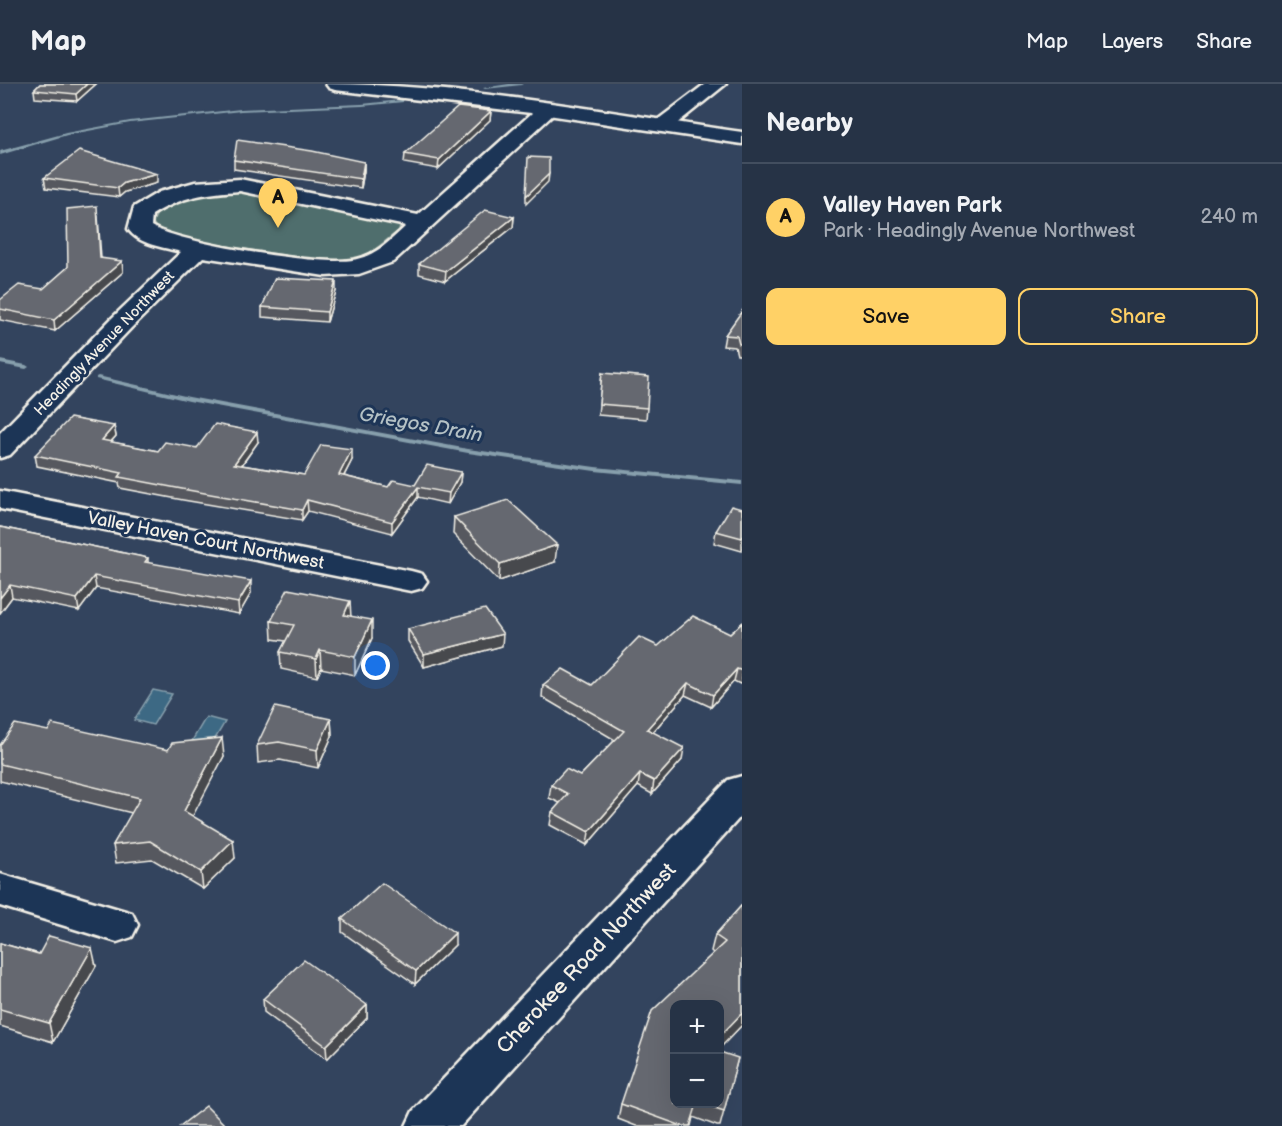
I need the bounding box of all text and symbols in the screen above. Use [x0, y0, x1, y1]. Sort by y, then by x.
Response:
text: Map [30, 25, 86, 58]
text: Map [1026, 29, 1068, 54]
text: Layers [1101, 29, 1163, 54]
text: Share [1196, 29, 1252, 54]
text: Nearby [766, 108, 853, 139]
pin: A [258, 178, 298, 228]
text: Valley Haven Park [823, 192, 1002, 219]
text: A [779, 205, 792, 229]
text: 240 m [1201, 205, 1258, 229]
text: Park · Headingly Avenue Northwest [823, 219, 1135, 243]
street label: Headingly Avenue Northwest [30, 267, 179, 420]
button: Save [766, 288, 1006, 345]
button: Share [1018, 288, 1258, 345]
water label: Griegos Drain [357, 402, 484, 448]
street label: Valley Haven Court Northwest [86, 507, 326, 574]
your location [361, 651, 390, 680]
street label: Cherokee Road Northwest [491, 857, 682, 1059]
map controls [670, 1000, 724, 1108]
button: + [670, 1000, 724, 1054]
button: − [670, 1054, 724, 1108]

